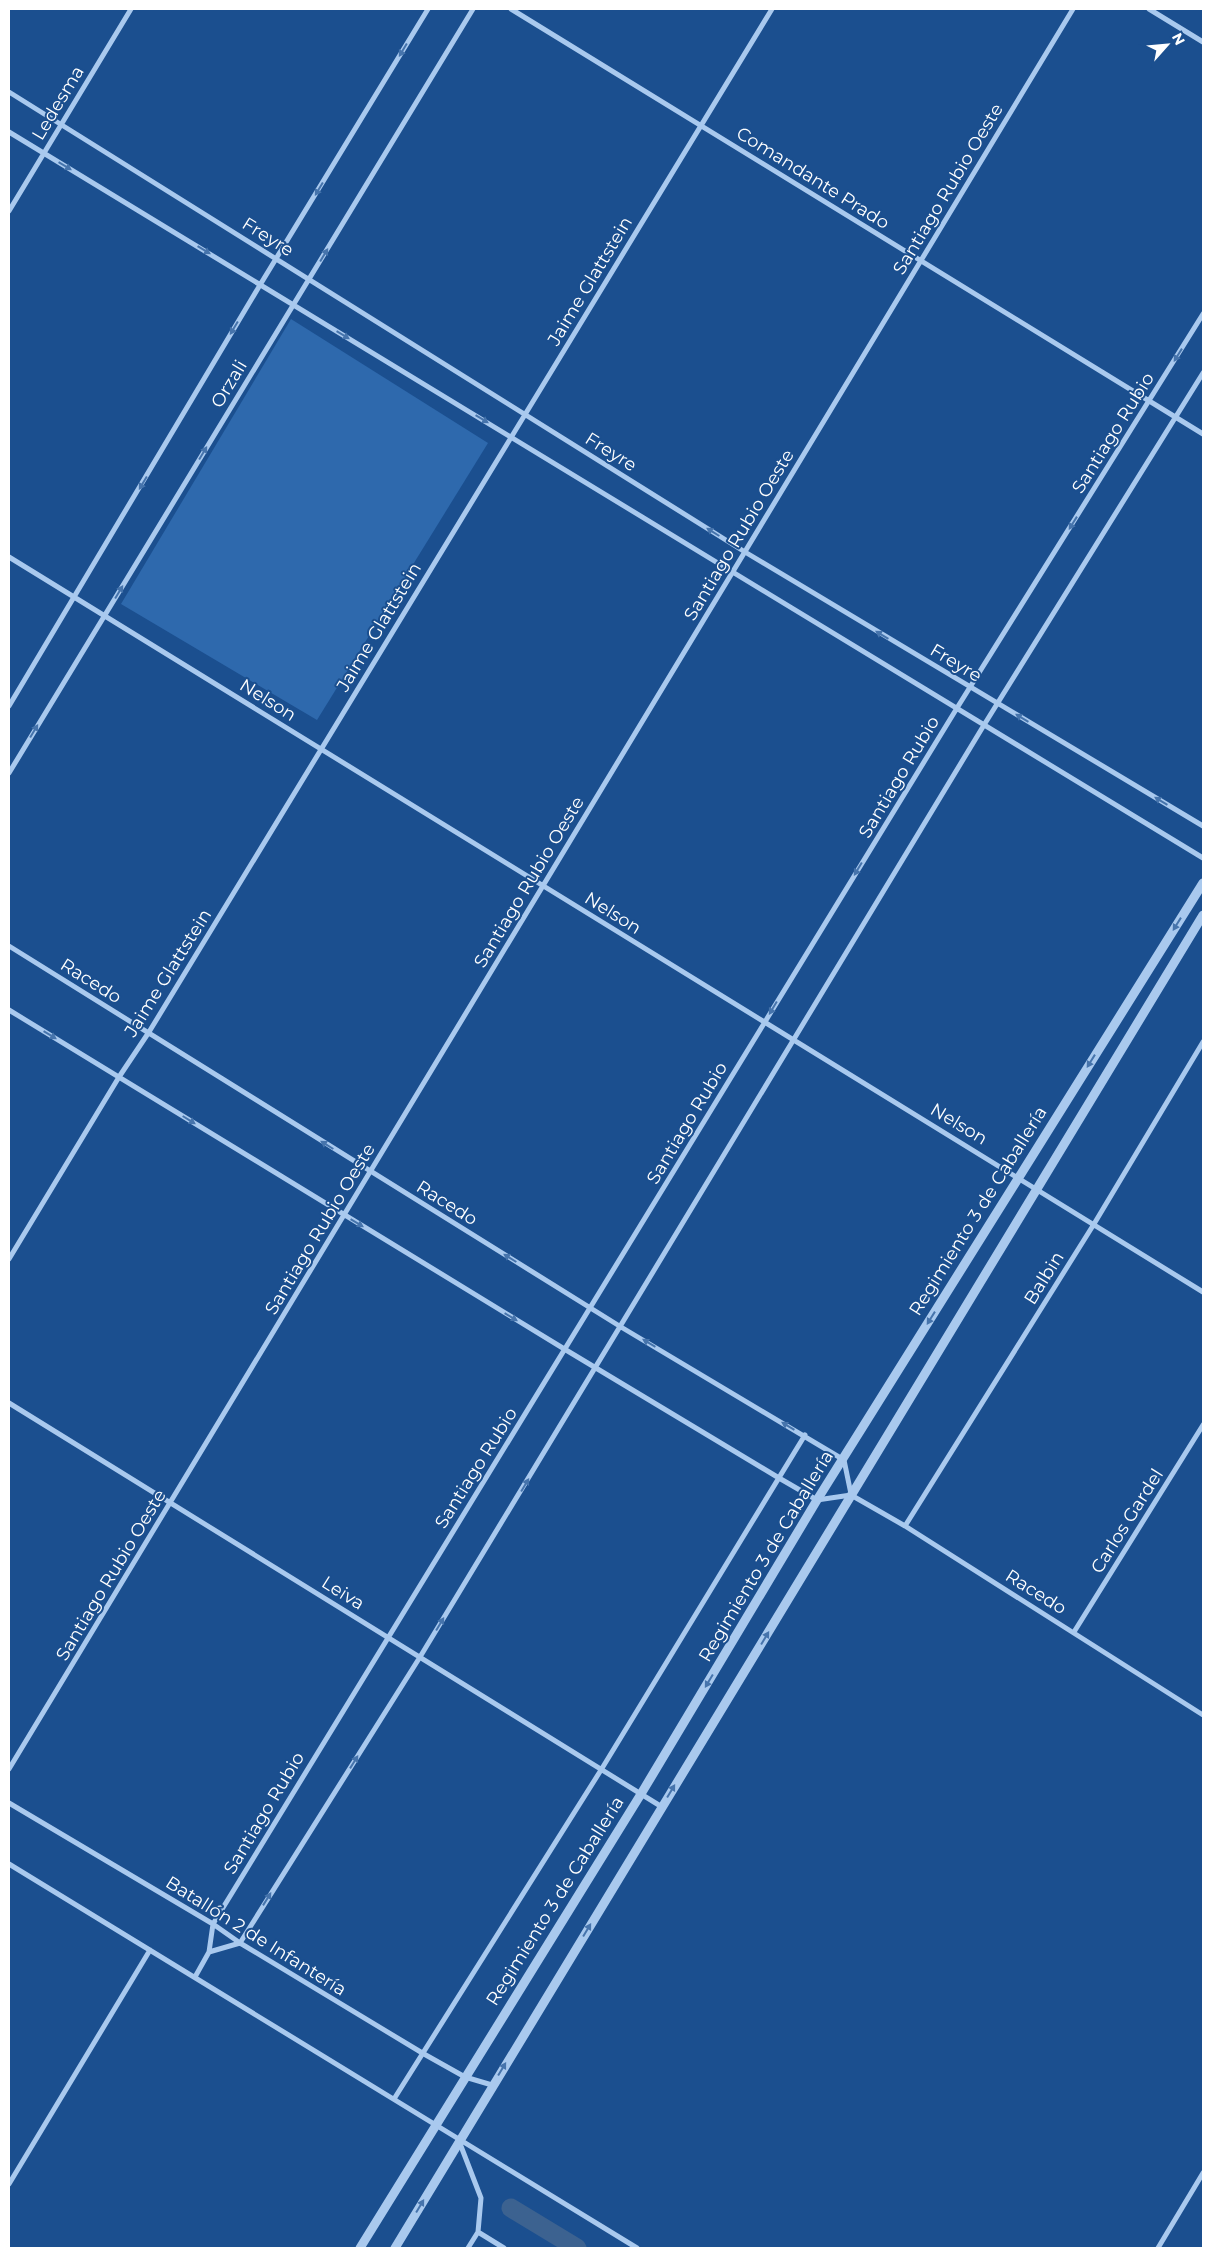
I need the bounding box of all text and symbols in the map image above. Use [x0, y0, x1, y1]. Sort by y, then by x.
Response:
north arrow [1142, 20, 1192, 70]
text: N [1168, 30, 1189, 48]
one-way arrow [398, 44, 408, 57]
street label: Ledesma [27, 62, 89, 144]
street label: Santiago Rubio Oeste [888, 99, 1008, 279]
street label: Comandante Prado [732, 122, 894, 234]
one-way arrow [59, 162, 72, 171]
one-way arrow [314, 183, 323, 196]
street label: Freyre [238, 213, 298, 261]
street label: Jaime Glattstein [542, 213, 637, 350]
one-way arrow [198, 246, 211, 255]
one-way arrow [319, 248, 328, 261]
one-way arrow [230, 322, 239, 335]
one-way arrow [337, 330, 350, 339]
one-way arrow [1173, 349, 1182, 362]
street label: Orzali [206, 356, 252, 412]
street label: Santiago Rubio [1067, 368, 1159, 498]
one-way arrow [475, 415, 488, 424]
street label: Freyre [581, 428, 641, 476]
street label: Santiago Rubio Oeste [679, 445, 799, 625]
one-way arrow [198, 447, 207, 460]
one-way arrow [138, 477, 147, 490]
one-way arrow [1068, 516, 1078, 529]
one-way arrow [707, 528, 720, 537]
street label: Jaime Glattstein [331, 559, 426, 696]
one-way arrow [114, 586, 123, 599]
one-way arrow [876, 630, 889, 640]
street label: Freyre [926, 639, 986, 687]
street label: Nelson [236, 674, 300, 726]
street label: Santiago Rubio [854, 712, 944, 842]
one-way arrow [1015, 713, 1028, 722]
one-way arrow [30, 725, 39, 738]
street label: Santiago Rubio Oeste [469, 792, 589, 972]
one-way arrow [1155, 797, 1168, 806]
one-way arrow [854, 862, 863, 875]
street label: Nelson [581, 887, 645, 939]
street label: Jaime Glattstein [119, 905, 216, 1042]
one-way arrow [1173, 917, 1182, 931]
street label: Racedo [56, 954, 126, 1008]
one-way arrow [769, 1001, 778, 1014]
one-way arrow [44, 1030, 57, 1039]
one-way arrow [1086, 1055, 1095, 1068]
street label: Santiago Rubio [642, 1058, 732, 1188]
street label: Nelson [927, 1098, 991, 1150]
street label: Regimiento 3 de Caballería [904, 1102, 1052, 1320]
one-way arrow [183, 1115, 196, 1124]
street label: Santiago Rubio Oeste [260, 1139, 380, 1319]
one-way arrow [321, 1140, 334, 1149]
street label: Racedo [412, 1176, 482, 1230]
one-way arrow [351, 1218, 364, 1227]
street label: Balbin [1019, 1247, 1069, 1309]
one-way arrow [503, 1253, 517, 1263]
one-way arrow [505, 1312, 518, 1321]
one-way arrow [926, 1312, 936, 1325]
one-way arrow [641, 1339, 656, 1347]
street label: Santiago Rubio [430, 1403, 522, 1533]
one-way arrow [782, 1421, 795, 1430]
street label: Regimiento 3 de Caballería [694, 1446, 838, 1666]
street label: Carlos Gardel [1086, 1465, 1168, 1577]
one-way arrow [520, 1479, 530, 1492]
street label: Santiago Rubio Oeste [51, 1485, 171, 1665]
street label: Racedo [1001, 1565, 1071, 1619]
street label: Leiva [318, 1571, 368, 1615]
one-way arrow [436, 1617, 445, 1631]
one-way arrow [760, 1631, 769, 1644]
one-way arrow [704, 1674, 713, 1687]
street label: Santiago Rubio [219, 1748, 309, 1878]
one-way arrow [349, 1755, 359, 1768]
one-way arrow [666, 1785, 676, 1798]
street label: Regimiento 3 de Caballería [481, 1792, 629, 2010]
street label: Batallón 2 de Infantería [162, 1871, 350, 2001]
one-way arrow [263, 1893, 272, 1906]
one-way arrow [582, 1924, 591, 1937]
one-way arrow [498, 2063, 507, 2076]
one-way arrow [416, 2200, 425, 2213]

